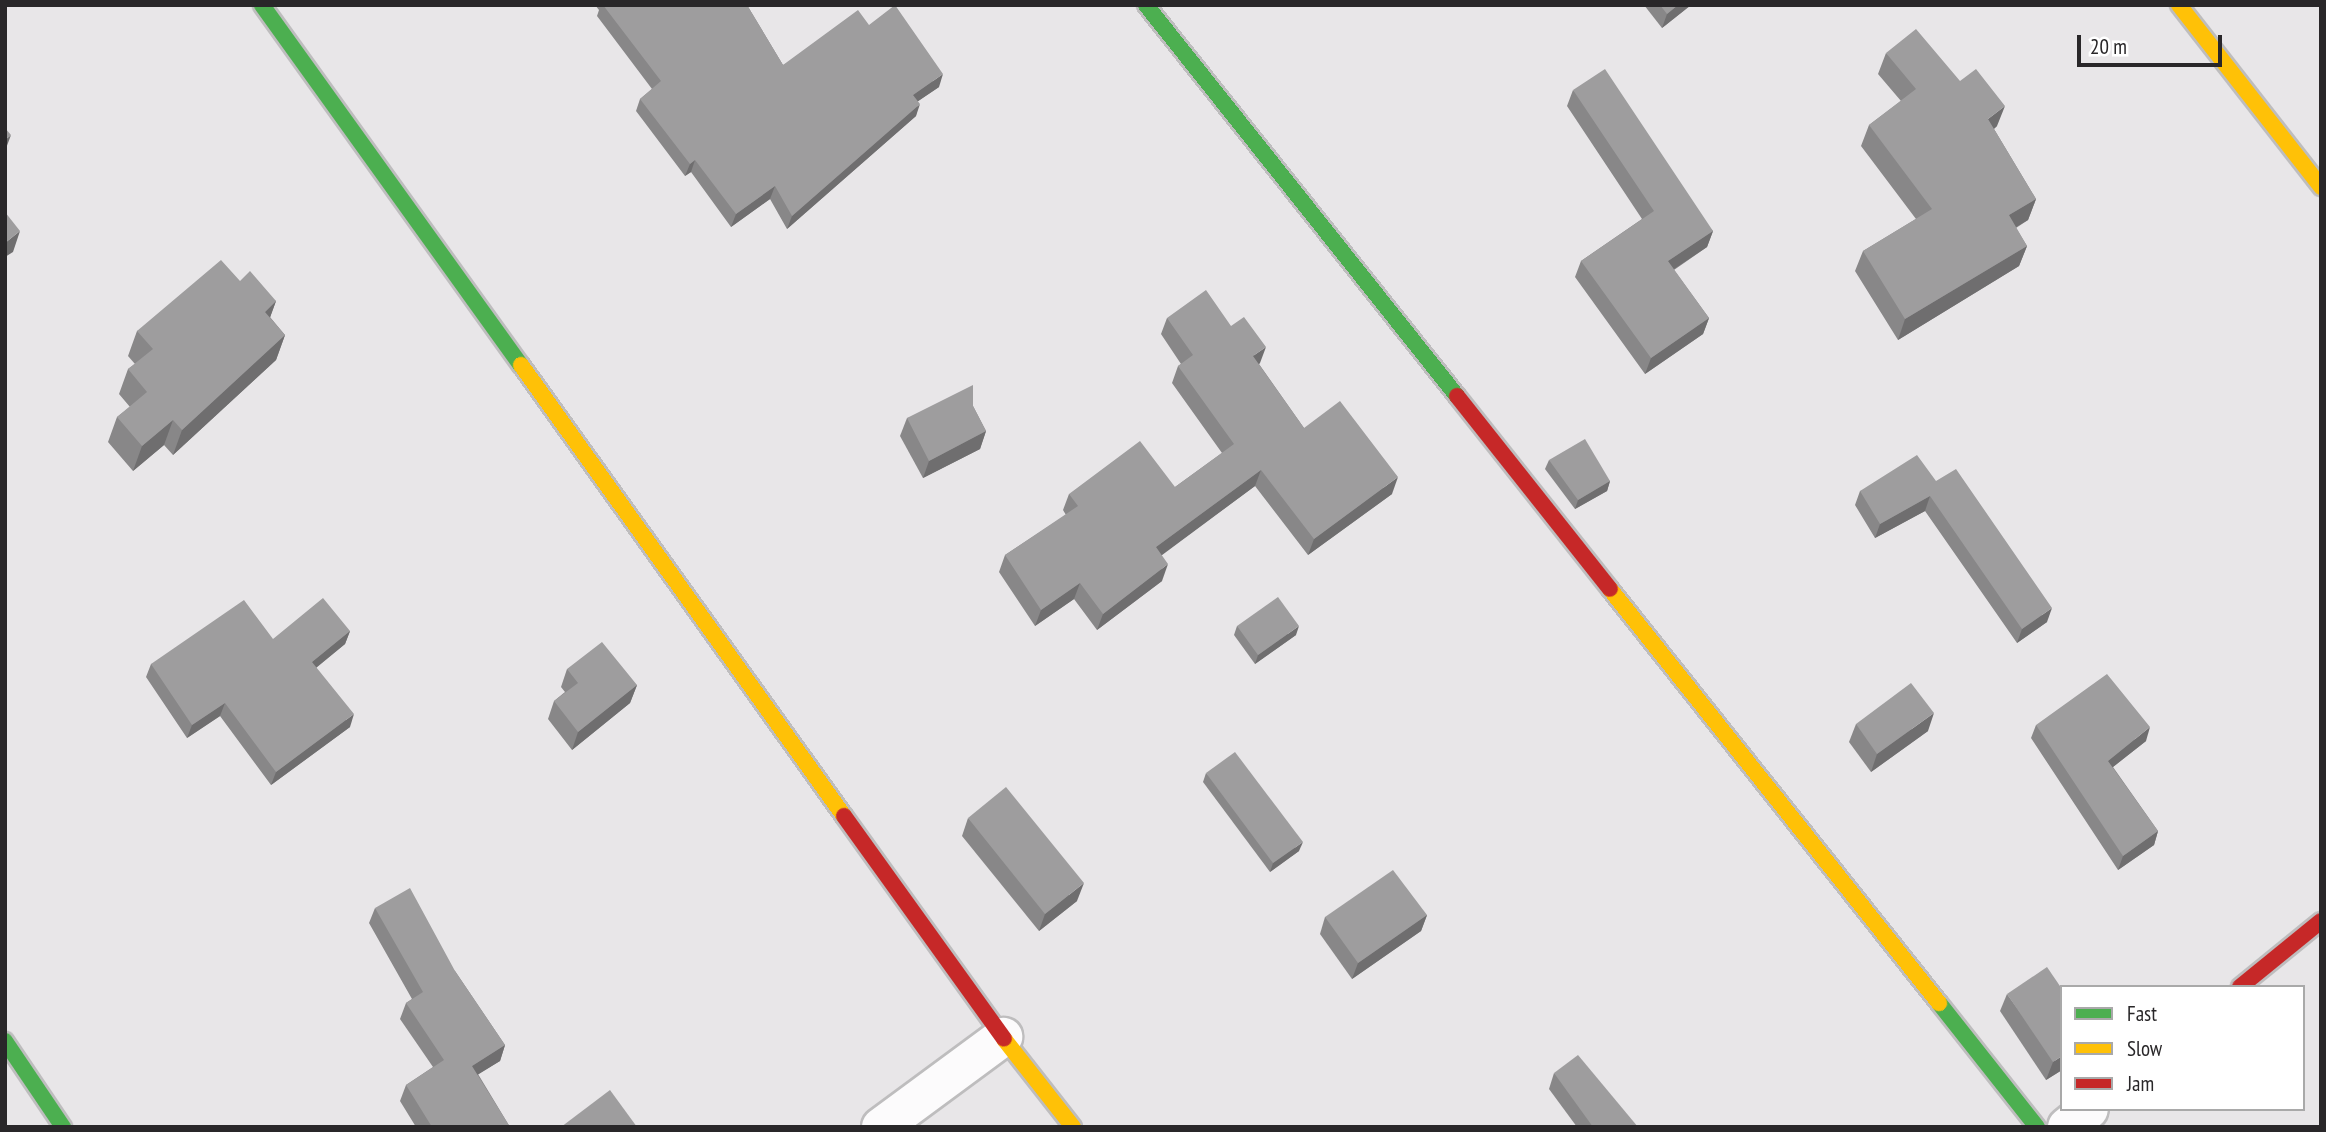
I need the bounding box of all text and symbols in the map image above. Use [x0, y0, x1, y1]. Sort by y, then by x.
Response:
scale bar [2081, 21, 2226, 65]
text: 20 m [2090, 33, 2127, 60]
legend [2060, 985, 2305, 1111]
text: Fast [2127, 1000, 2157, 1027]
text: Slow [2127, 1035, 2162, 1062]
text: Jam [2127, 1070, 2154, 1097]

